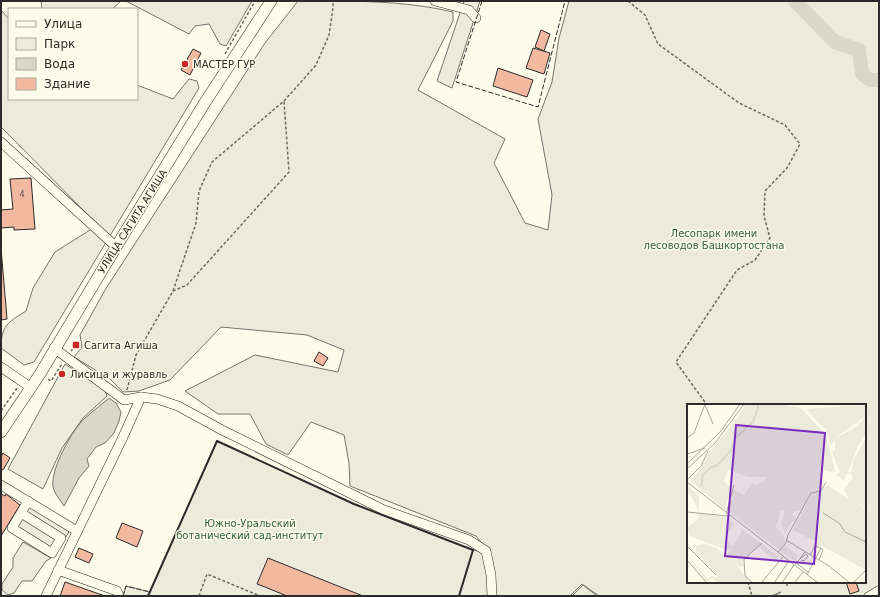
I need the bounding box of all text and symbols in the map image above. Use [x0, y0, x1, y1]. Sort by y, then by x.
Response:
legend [8, 8, 138, 100]
text: Улица [44, 17, 82, 31]
text: Парк [44, 37, 75, 51]
text: Вода [44, 57, 75, 71]
marker: МАСТЕР ГУР [180, 59, 190, 69]
place label: МАСТЕР ГУР [193, 59, 255, 70]
text: Здание [44, 77, 90, 91]
street label: УЛИЦА САГИТА АГИША [96, 167, 169, 275]
house number: 4 [19, 190, 25, 199]
park label: Лесопарк имени лесоводов Башкортостана [644, 228, 784, 251]
marker: Сагита Агиша [71, 340, 81, 350]
place label: Сагита Агиша [84, 340, 158, 351]
marker: Лисица и журавль [57, 369, 67, 379]
place label: Лисица и журавль [70, 369, 167, 380]
inset map [687, 404, 866, 583]
park label: Южно-Уральский ботанический сад-институт [176, 518, 324, 541]

